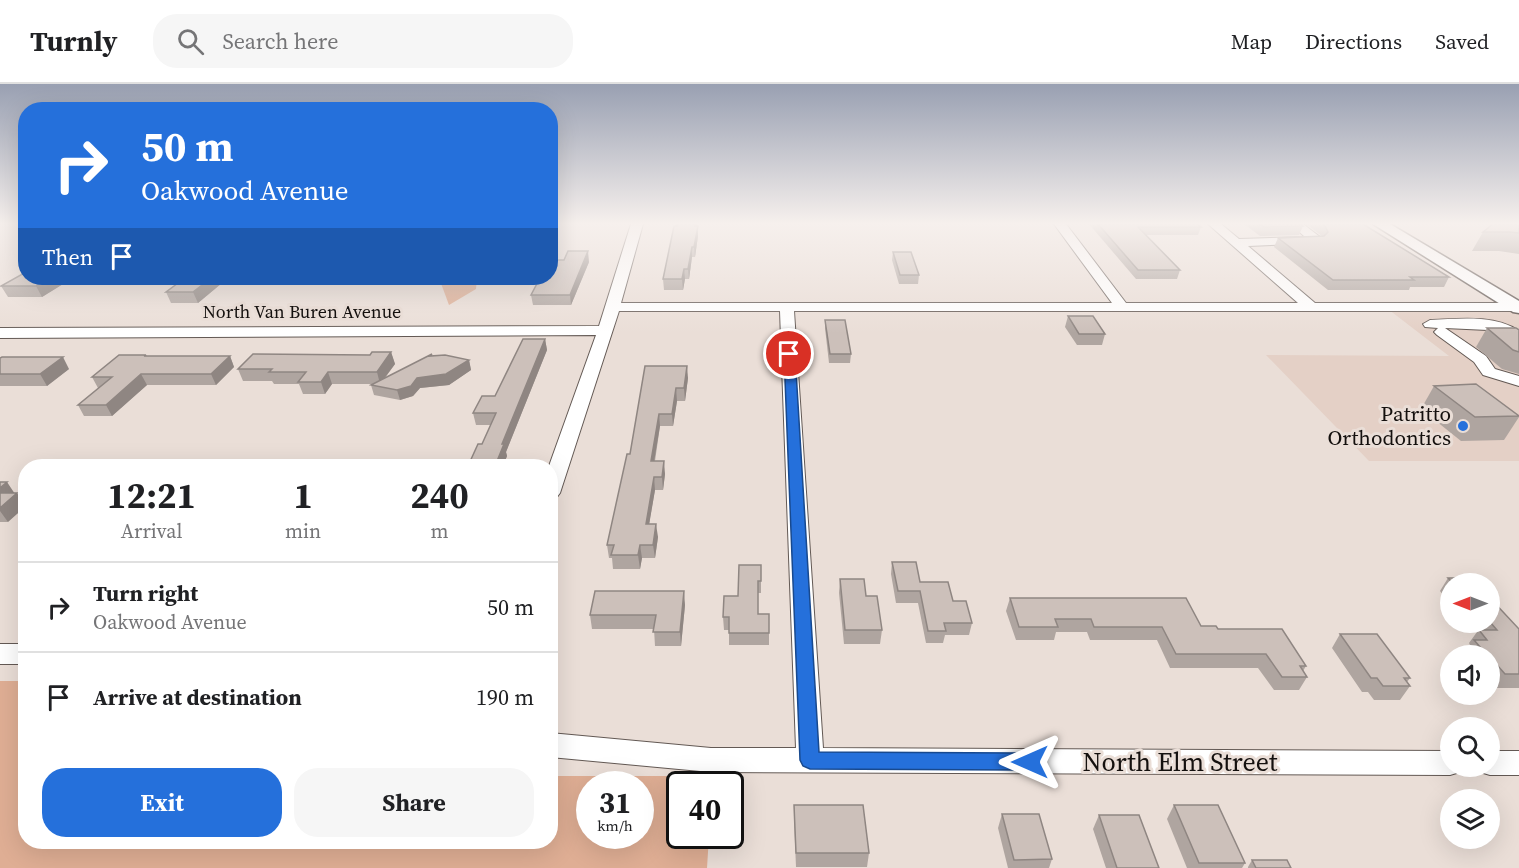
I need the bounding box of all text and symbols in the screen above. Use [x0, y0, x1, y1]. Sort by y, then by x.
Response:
search box [153, 14, 573, 68]
text: Turnly [30, 22, 117, 60]
icon: search [174, 25, 207, 58]
text: Search here [222, 26, 338, 56]
text: Map [1231, 27, 1272, 56]
text: Directions [1305, 27, 1402, 56]
text: Saved [1435, 27, 1489, 56]
text: 50 m [141, 117, 234, 175]
icon: right [42, 126, 120, 204]
text: Oakwood Avenue [141, 172, 349, 209]
icon: arrive [105, 240, 138, 273]
text: Then [42, 242, 93, 272]
street label: North Van Buren Avenue [203, 299, 401, 324]
pin [763, 328, 814, 379]
icon: arrive [772, 337, 805, 370]
place label: Patritto Orthodontics [1327, 399, 1451, 452]
marker: Patritto Orthodontics [1456, 419, 1470, 433]
text: 12:21 [107, 471, 196, 520]
text: 1 [293, 471, 313, 520]
text: 240 [410, 471, 469, 520]
text: Arrival [121, 517, 182, 545]
text: min [285, 517, 321, 545]
text: m [431, 517, 449, 545]
north arrow [1440, 573, 1500, 633]
map controls [1440, 573, 1500, 849]
text: Turn right [93, 578, 198, 608]
icon: right [42, 591, 75, 624]
text: 50 m [487, 592, 534, 622]
text: Oakwood Avenue [93, 608, 247, 636]
button: sound [1440, 645, 1500, 705]
icon: arrive [42, 681, 75, 714]
text: Arrive at destination [93, 682, 302, 712]
text: 190 m [476, 682, 534, 712]
button: search [1440, 717, 1500, 777]
position arrow [998, 730, 1062, 794]
street label: North Elm Street [1083, 744, 1278, 780]
button: Exit [42, 768, 282, 837]
button: Share [294, 768, 534, 837]
speed limit sign: 40 [666, 771, 744, 849]
text: 31 [599, 782, 631, 823]
button: layers [1440, 789, 1500, 849]
text: km/h [597, 815, 633, 836]

